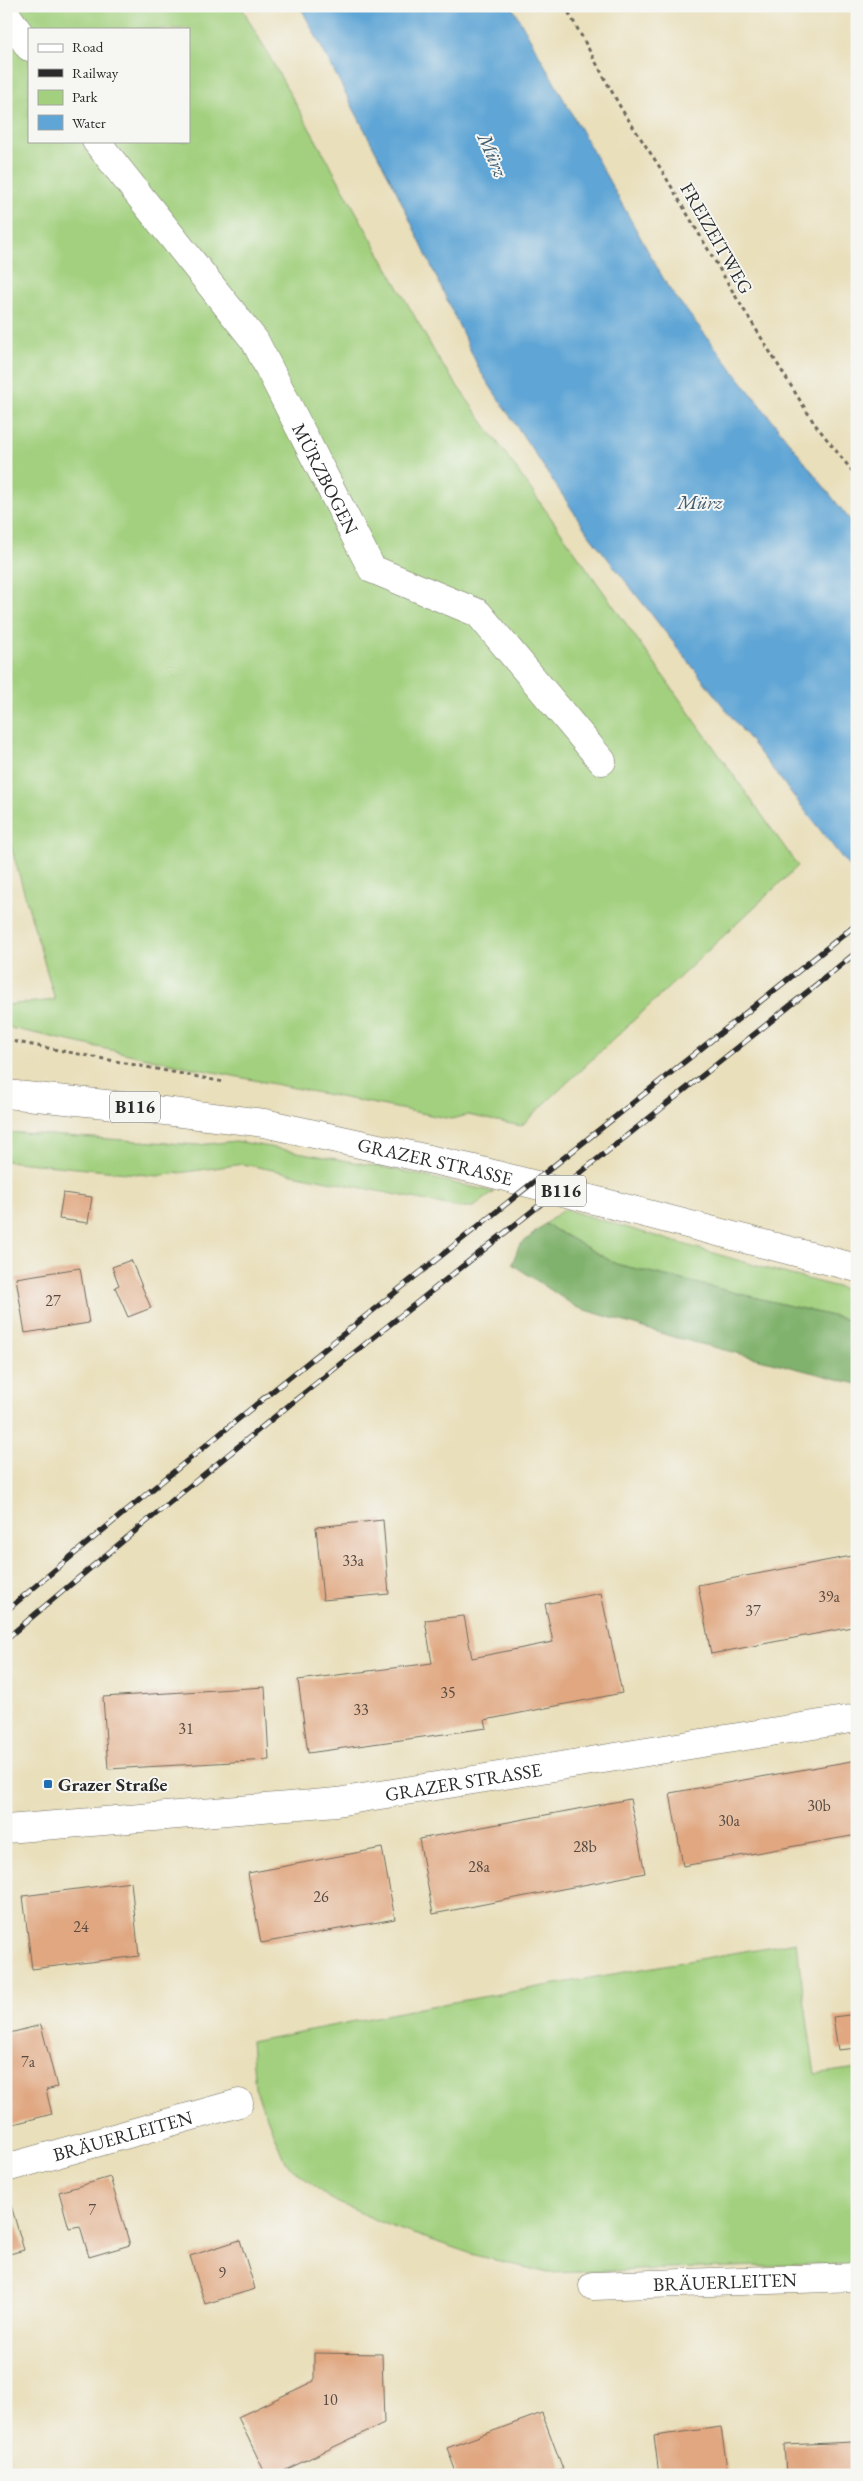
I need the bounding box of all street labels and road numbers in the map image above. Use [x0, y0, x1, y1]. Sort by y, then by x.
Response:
street label: FREIZEITWEG [675, 178, 759, 299]
street label: MÜRZBOGEN [286, 419, 364, 538]
road number: B116 [110, 1092, 160, 1122]
street label: GRAZER STRASSE [355, 1132, 516, 1192]
road number: B116 [536, 1176, 586, 1206]
street label: GRAZER STRASSE [383, 1757, 544, 1807]
street label: BRÄUERLEITEN [50, 2105, 195, 2167]
street label: BRÄUERLEITEN [653, 2267, 797, 2297]

